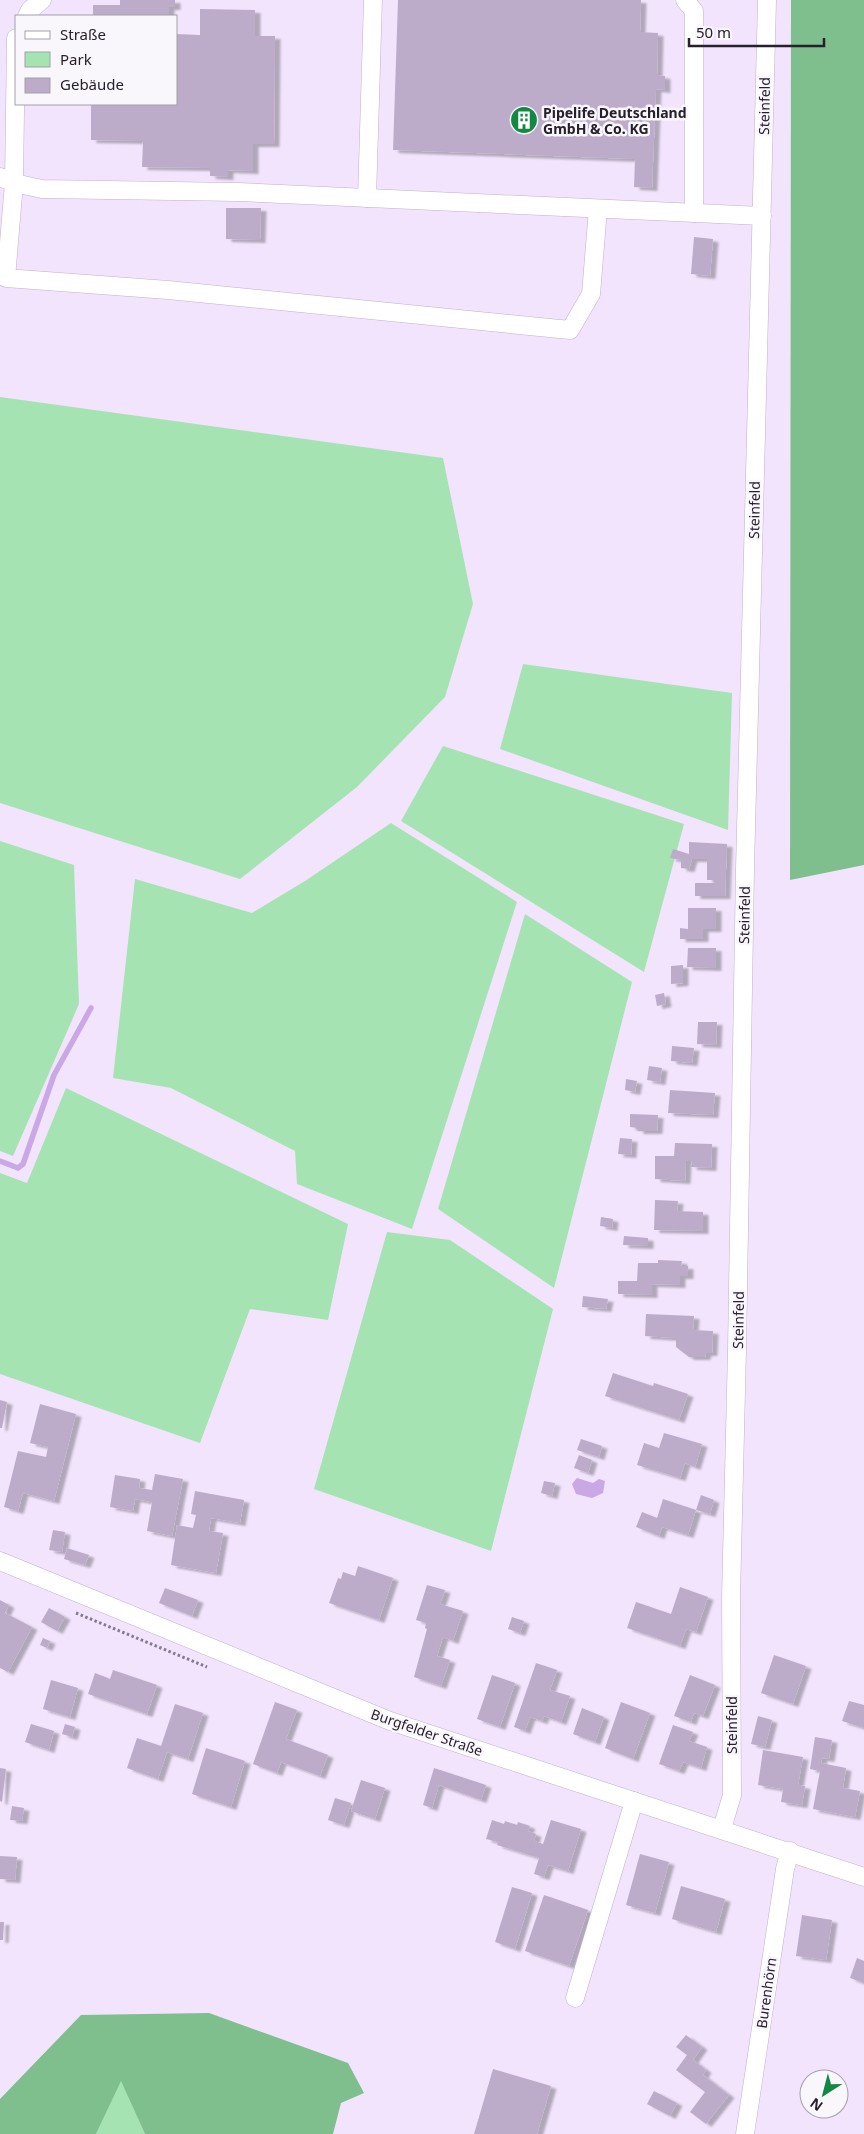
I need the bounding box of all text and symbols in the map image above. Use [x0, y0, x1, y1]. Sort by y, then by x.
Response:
legend [15, 15, 178, 105]
scale bar [689, 15, 824, 47]
text: 50 m [696, 22, 731, 42]
text: Straße [60, 24, 106, 44]
text: Park [60, 49, 92, 69]
text: Gebäude [60, 74, 124, 94]
street label: Steinfeld [754, 77, 774, 135]
place label: Pipelife Deutschland GmbH & Co. KG [543, 103, 687, 138]
building icon: Pipelife Deutschland GmbH & Co. KG [509, 105, 539, 135]
street label: Steinfeld [744, 481, 764, 539]
street label: Steinfeld [734, 886, 754, 944]
street label: Steinfeld [728, 1291, 748, 1349]
street label: Steinfeld [722, 1696, 741, 1754]
street label: Burgfelder Straße [369, 1704, 486, 1760]
street label: Burenhörn [752, 1956, 780, 2030]
north arrow [799, 2069, 849, 2119]
text: N [806, 2094, 826, 2116]

